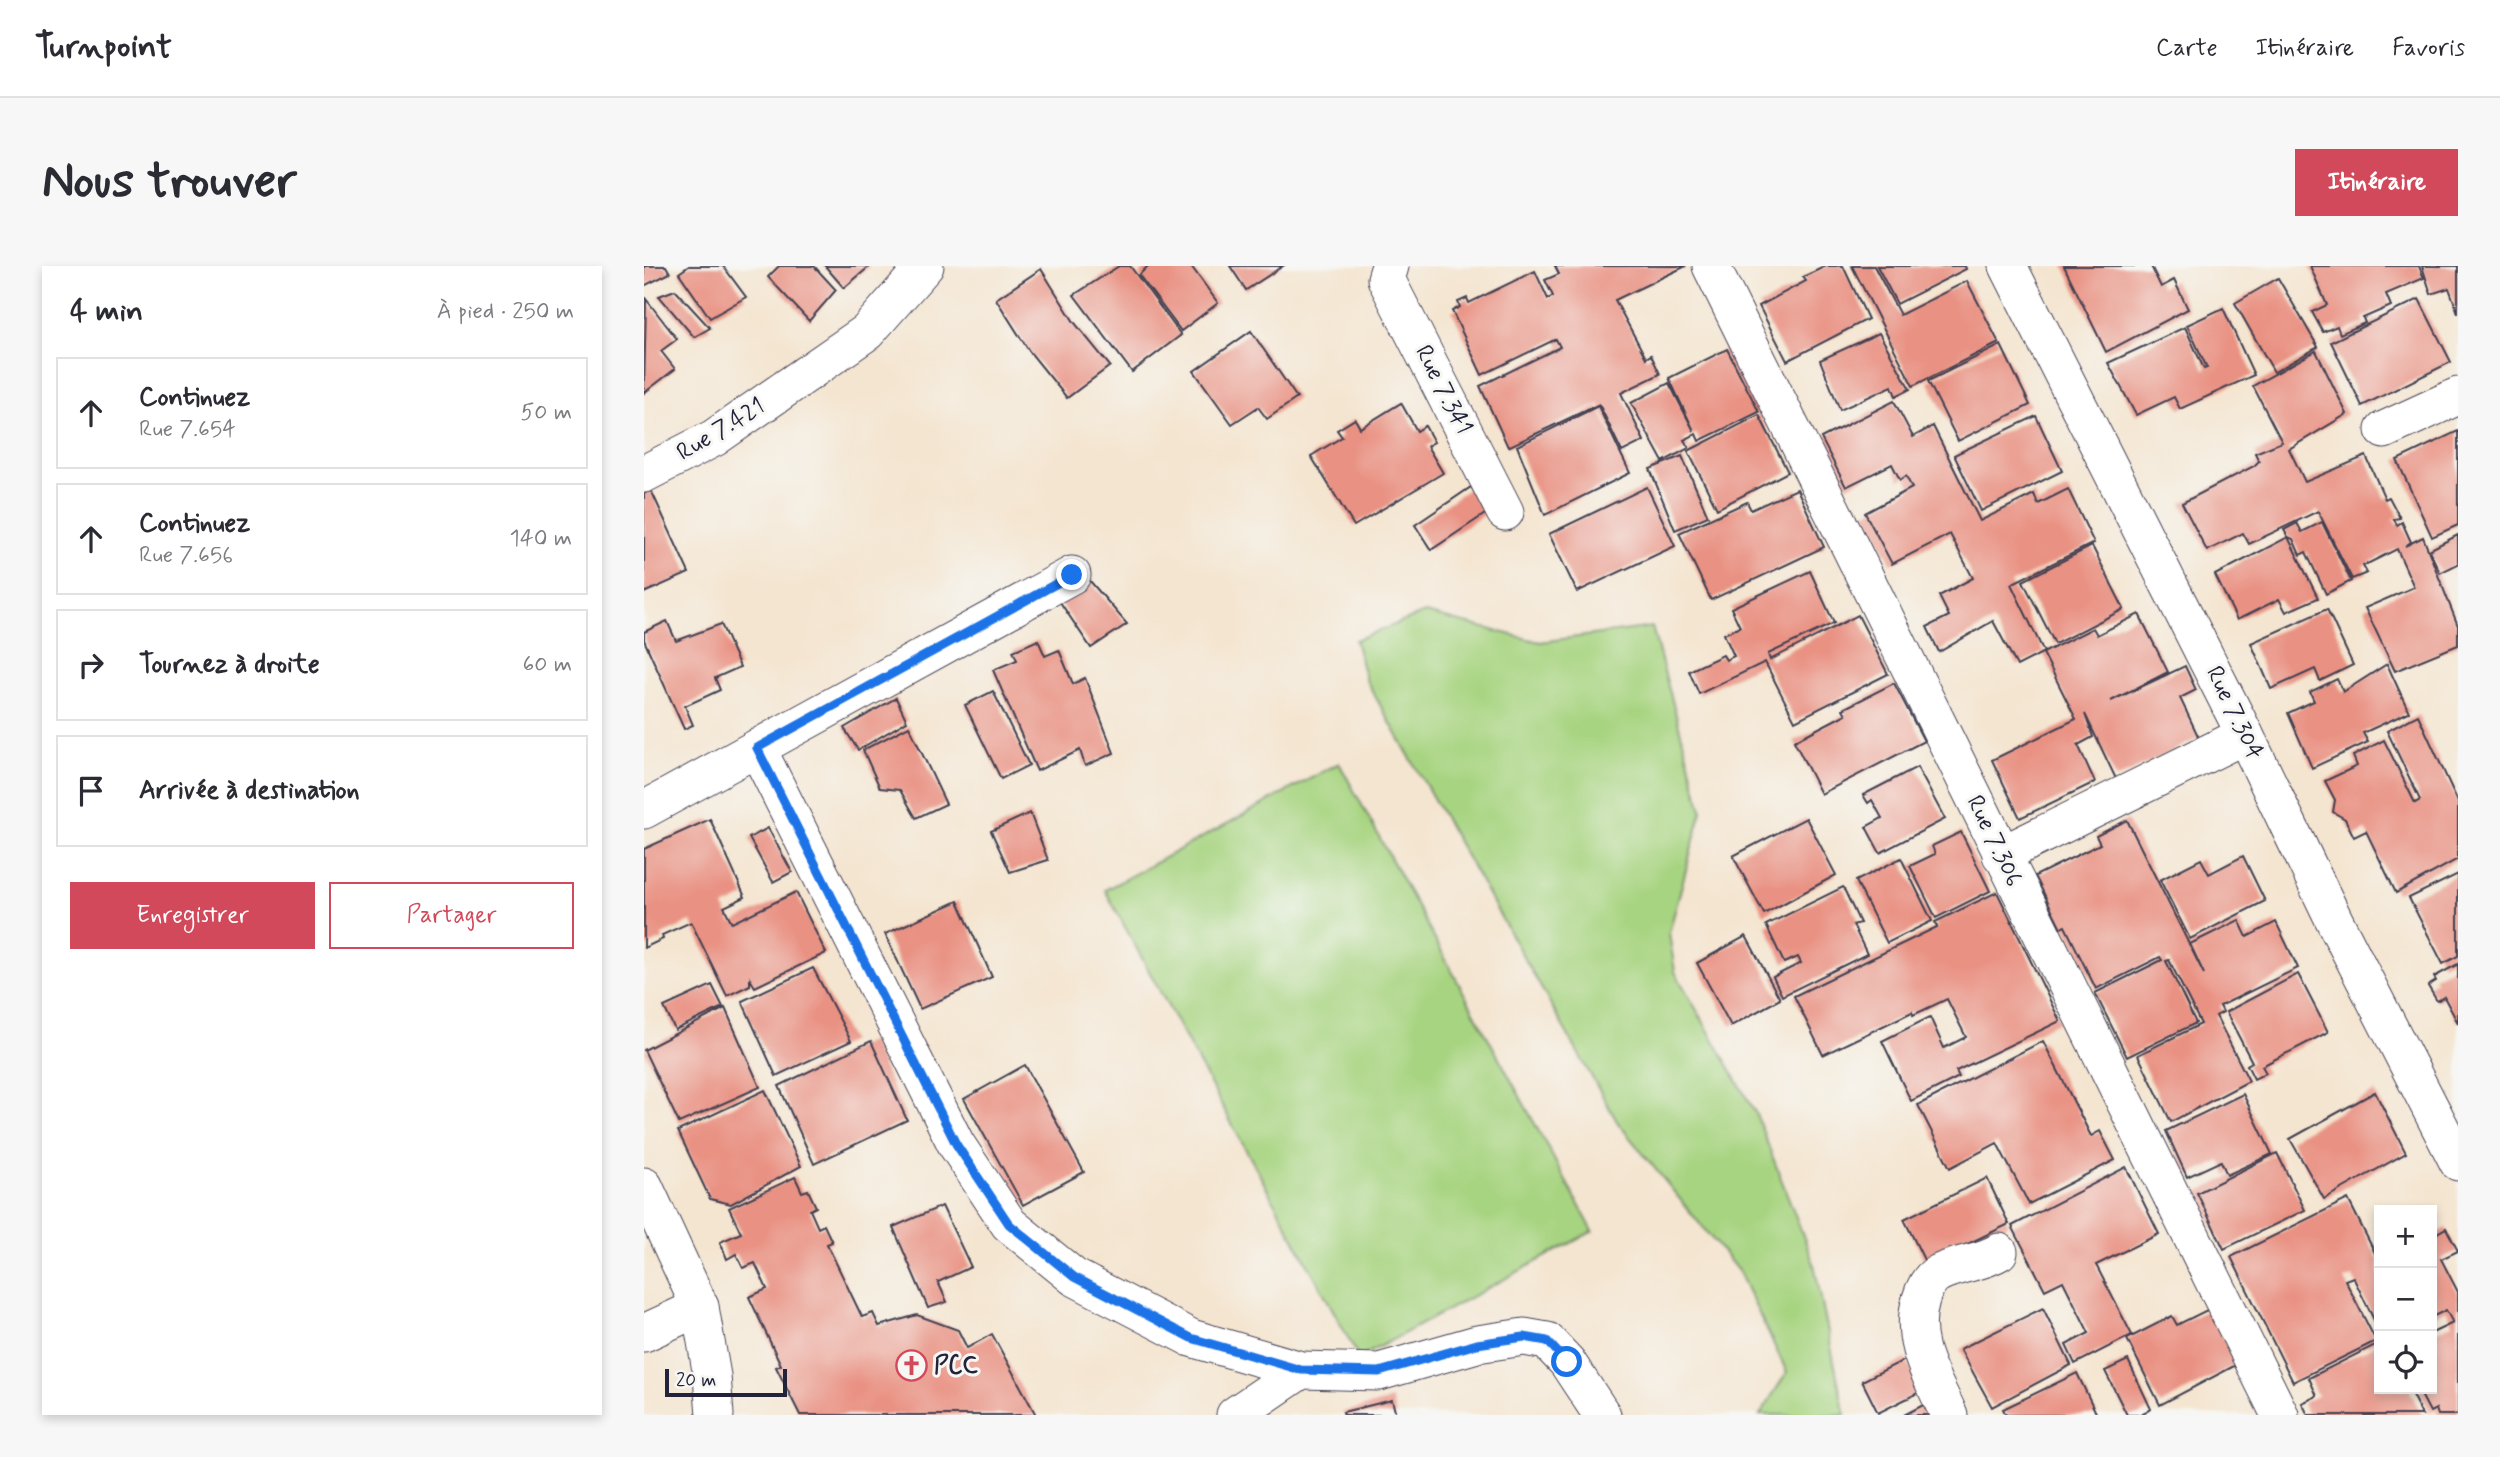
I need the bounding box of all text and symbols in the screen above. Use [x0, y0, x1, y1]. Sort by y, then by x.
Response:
text: Turnpoint [35, 26, 172, 70]
text: Carte [2156, 33, 2218, 64]
text: Itinéraire [2256, 33, 2354, 64]
text: Favoris [2392, 33, 2465, 64]
button: Itinéraire [2295, 149, 2458, 216]
text: Nous trouver [42, 150, 297, 215]
text: 4 min [70, 292, 143, 331]
text: À pied · 250 m [437, 297, 574, 327]
street label: Rue 7.341 [1407, 340, 1479, 440]
text: Continuez [139, 381, 250, 415]
street label: Rue 7.421 [671, 392, 771, 468]
icon: ahead [72, 394, 110, 432]
text: 50 m [521, 398, 572, 428]
text: Rue 7.654 [139, 415, 236, 445]
text: Continuez [139, 507, 250, 541]
icon: ahead [72, 520, 110, 558]
text: 140 m [509, 524, 572, 554]
text: Rue 7.656 [139, 541, 233, 571]
route end [1056, 559, 1087, 590]
icon: right [72, 646, 110, 684]
text: Tournez à droite [139, 648, 320, 682]
text: 60 m [523, 650, 572, 680]
street label: Rue 7.304 [2198, 661, 2270, 765]
icon: arrive [72, 772, 110, 810]
text: Arrivée à destination [139, 774, 360, 808]
street label: Rue 7.306 [1959, 790, 2029, 892]
button: Enregistrer [70, 882, 315, 949]
button: Partager [329, 882, 574, 949]
map controls [2374, 1205, 2437, 1394]
button: + [2374, 1205, 2437, 1268]
button: − [2374, 1268, 2437, 1331]
button: locate [2374, 1331, 2437, 1394]
route start [1551, 1346, 1582, 1377]
church icon: PCC [894, 1349, 928, 1383]
place label: PCC [934, 1351, 978, 1382]
scale bar [665, 1366, 788, 1398]
text: 20 m [676, 1368, 716, 1393]

